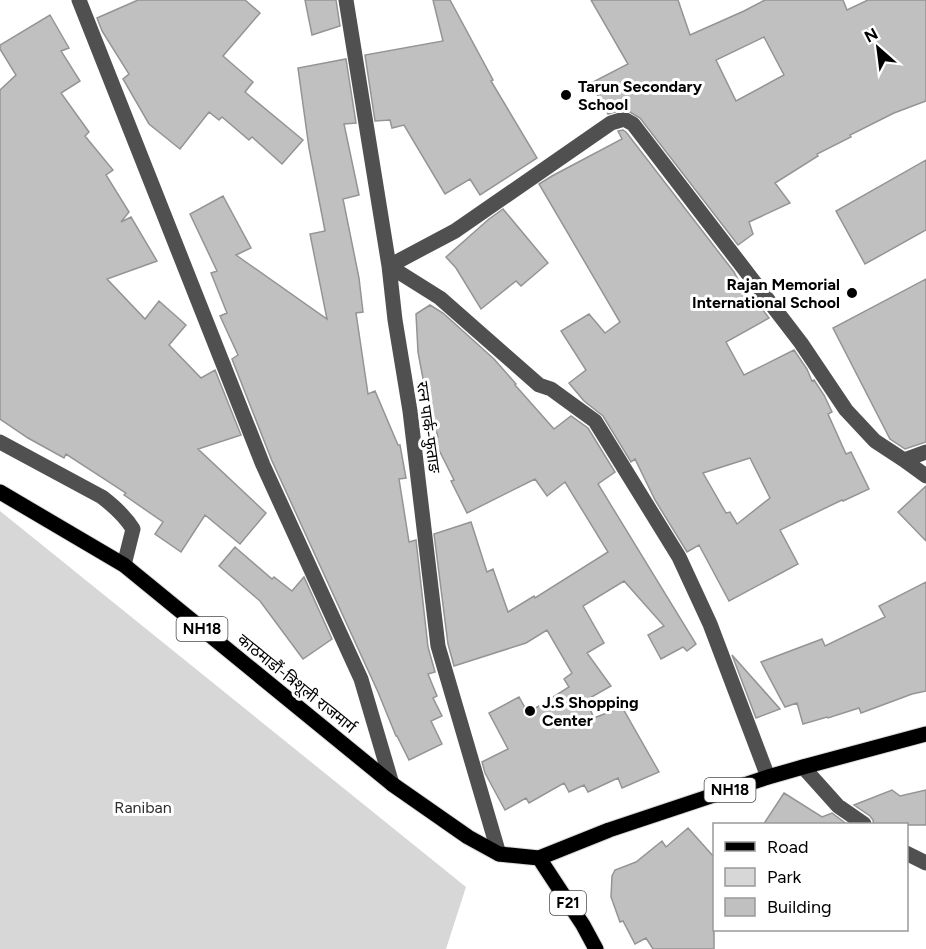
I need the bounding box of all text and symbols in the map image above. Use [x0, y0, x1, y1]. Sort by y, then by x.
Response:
north arrow [848, 18, 908, 78]
text: N [861, 24, 881, 46]
place label: Tarun Secondary School [578, 77, 703, 114]
marker: Tarun Secondary School [559, 88, 573, 102]
place label: Rajan Memorial International School [692, 275, 840, 312]
marker: Rajan Memorial International School [845, 286, 859, 300]
street label: रत्न पार्क-फुताङ [412, 380, 444, 475]
road number: NH18 [176, 617, 228, 641]
street label: काठमाडौं-त्रिशूली राजमार्ग [233, 630, 361, 738]
place label: J.S Shopping Center [542, 693, 639, 730]
marker: J.S Shopping Center [523, 704, 537, 718]
road number: NH18 [704, 778, 756, 802]
park label: Raniban [114, 798, 172, 817]
legend [713, 823, 908, 931]
text: Road [767, 836, 808, 858]
text: Park [767, 866, 802, 888]
road number: F21 [550, 891, 586, 915]
text: Building [767, 896, 832, 918]

